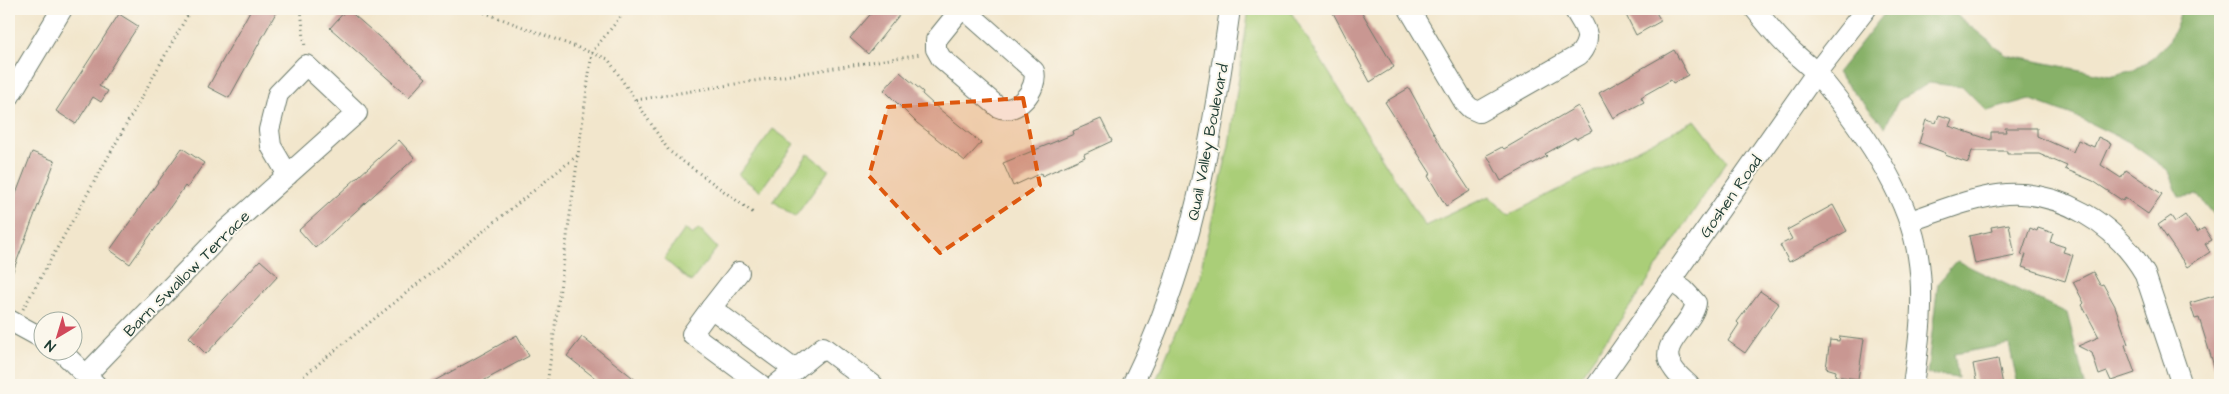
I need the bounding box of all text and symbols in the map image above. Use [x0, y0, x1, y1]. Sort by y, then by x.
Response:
street label: Quail Valley Boulevard [1182, 62, 1235, 223]
street label: Goshen Road [1694, 151, 1767, 242]
street label: Barn Swallow Terrace [119, 205, 255, 342]
north arrow [32, 312, 82, 362]
text: N [41, 335, 60, 356]

